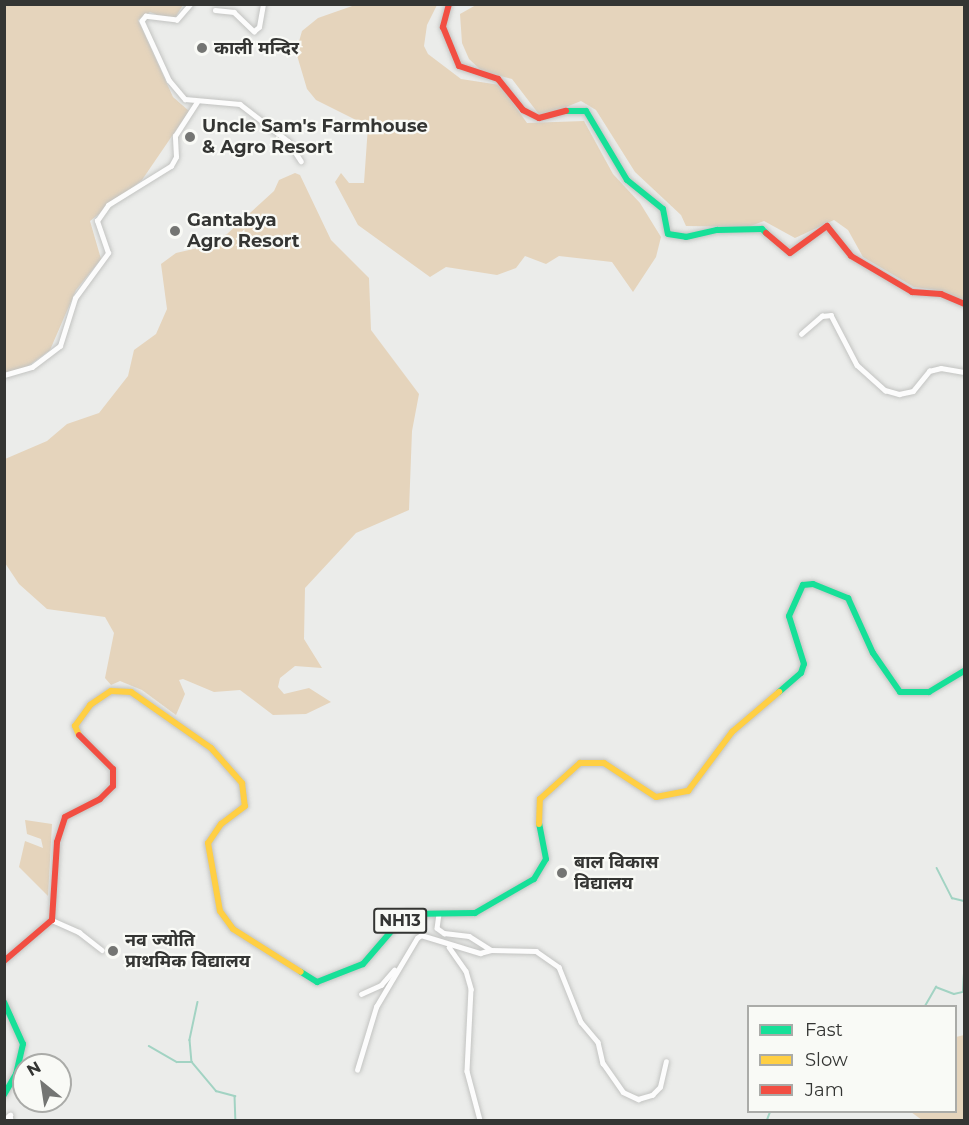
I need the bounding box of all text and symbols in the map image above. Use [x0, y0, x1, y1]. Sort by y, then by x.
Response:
place label: काली मन्दिर [214, 37, 299, 59]
marker: काली मन्दिर [195, 41, 209, 55]
place label: Uncle Sam's Farmhouse & Agro Resort [202, 116, 428, 158]
marker: Uncle Sam's Farmhouse & Agro Resort [183, 130, 197, 144]
place label: Gantabya Agro Resort [187, 210, 300, 252]
marker: Gantabya Agro Resort [168, 224, 182, 238]
place label: बाल विकास विद्यालय [574, 852, 658, 894]
marker: बाल विकास विद्यालय [555, 866, 569, 880]
road number: NH13 [373, 908, 427, 934]
place label: नव ज्योति प्राथमिक विद्यालय [125, 930, 250, 972]
marker: नव ज्योति प्राथमिक विद्यालय [106, 944, 120, 958]
legend [747, 1005, 957, 1113]
text: Fast [805, 1019, 843, 1041]
text: Slow [805, 1049, 848, 1071]
north arrow [12, 1053, 72, 1113]
text: N [23, 1057, 44, 1080]
text: Jam [805, 1079, 844, 1101]

